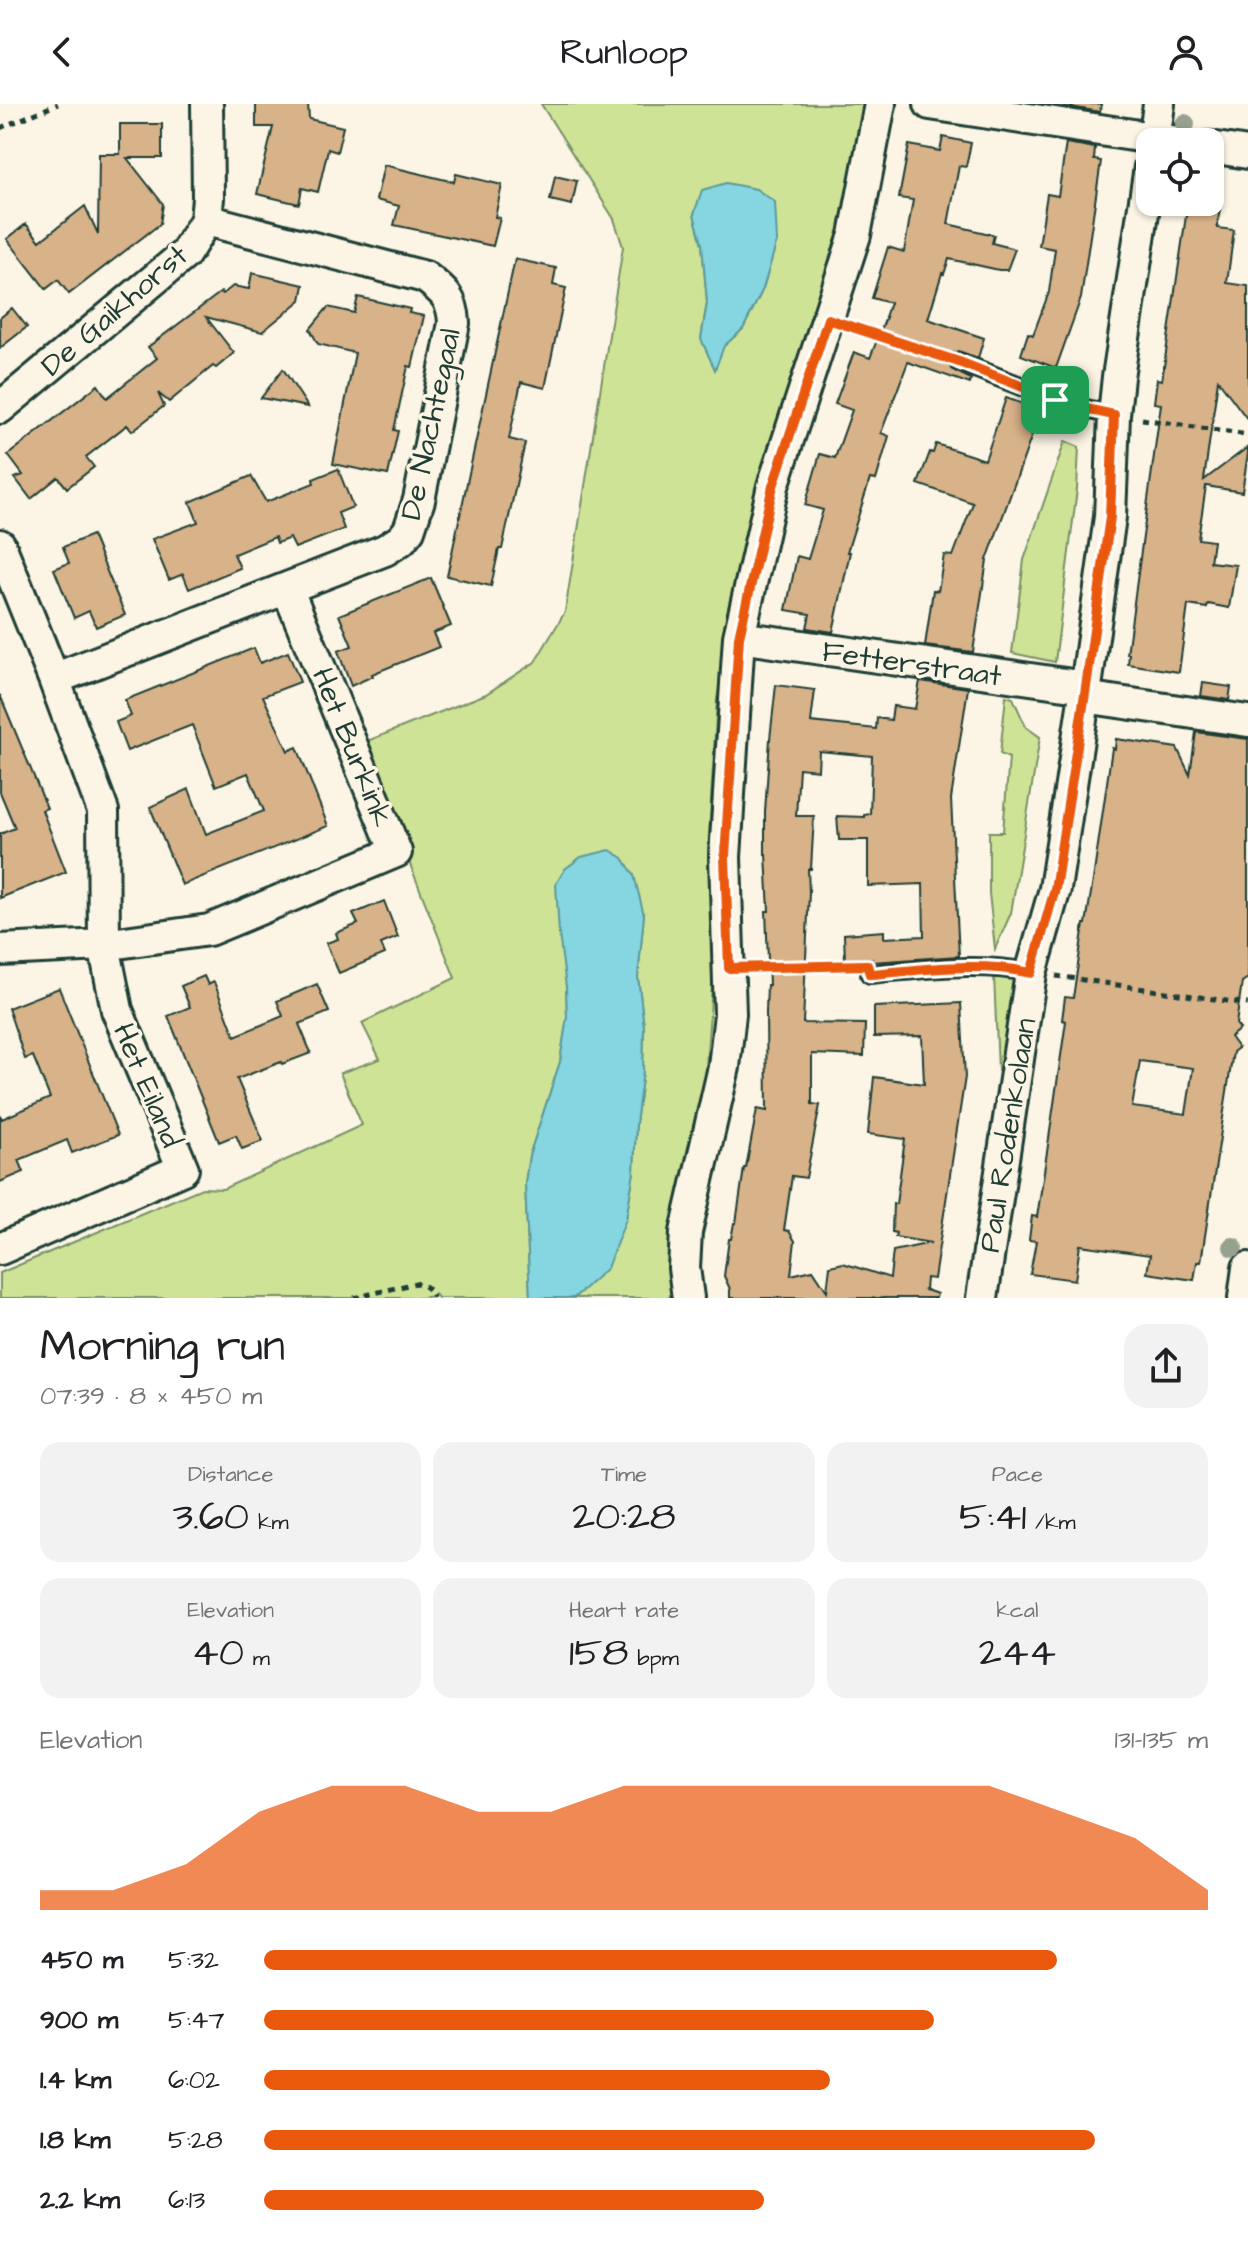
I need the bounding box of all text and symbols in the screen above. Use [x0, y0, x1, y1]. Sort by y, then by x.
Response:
text: Runloop [560, 27, 688, 78]
icon: back [40, 30, 84, 74]
icon: person [1164, 30, 1208, 74]
map controls [1136, 128, 1224, 216]
button: locate [1136, 128, 1224, 216]
street label: De Gaikhorst [32, 235, 197, 386]
street label: De Nachtegaal [390, 325, 473, 524]
pin [1021, 366, 1089, 434]
icon: arrive [1033, 378, 1077, 422]
street label: Fetterstraat [820, 631, 1004, 697]
street label: Het Burkink [301, 662, 403, 833]
street label: Paul Rodenkolaan [969, 1015, 1047, 1255]
street label: Het Eiland [102, 1017, 192, 1154]
text: Morning run [40, 1317, 285, 1378]
button: share [1124, 1324, 1208, 1408]
text: 07:39 · 8 × 450 m [40, 1378, 262, 1414]
text: Distance [188, 1459, 273, 1490]
text: Time [601, 1459, 647, 1490]
text: Pace [992, 1459, 1043, 1490]
text: 3.60 [173, 1490, 249, 1545]
text: 20:28 [572, 1490, 676, 1545]
text: 5:41 [959, 1490, 1026, 1545]
text: km [249, 1507, 289, 1538]
text: /km [1026, 1507, 1076, 1538]
text: Elevation [187, 1595, 274, 1626]
text: Heart rate [569, 1595, 679, 1626]
text: kcal [996, 1595, 1038, 1626]
text: 40 [191, 1626, 244, 1681]
text: 158 [569, 1626, 628, 1681]
text: 244 [979, 1626, 1056, 1681]
text: m [244, 1643, 270, 1674]
text: bpm [628, 1643, 679, 1674]
text: Elevation [40, 1722, 142, 1758]
text: 131–135 m [1114, 1722, 1208, 1758]
text: 450 m [40, 1942, 123, 1978]
text: 5:32 [168, 1942, 219, 1978]
text: 900 m [40, 2002, 118, 2038]
text: 5:47 [168, 2002, 224, 2038]
text: 1.4 km [40, 2062, 111, 2098]
text: 6:02 [168, 2062, 220, 2098]
text: 1.8 km [40, 2122, 110, 2158]
text: 5:28 [168, 2122, 223, 2158]
text: 2.2 km [40, 2182, 120, 2218]
text: 6:13 [168, 2182, 205, 2218]

